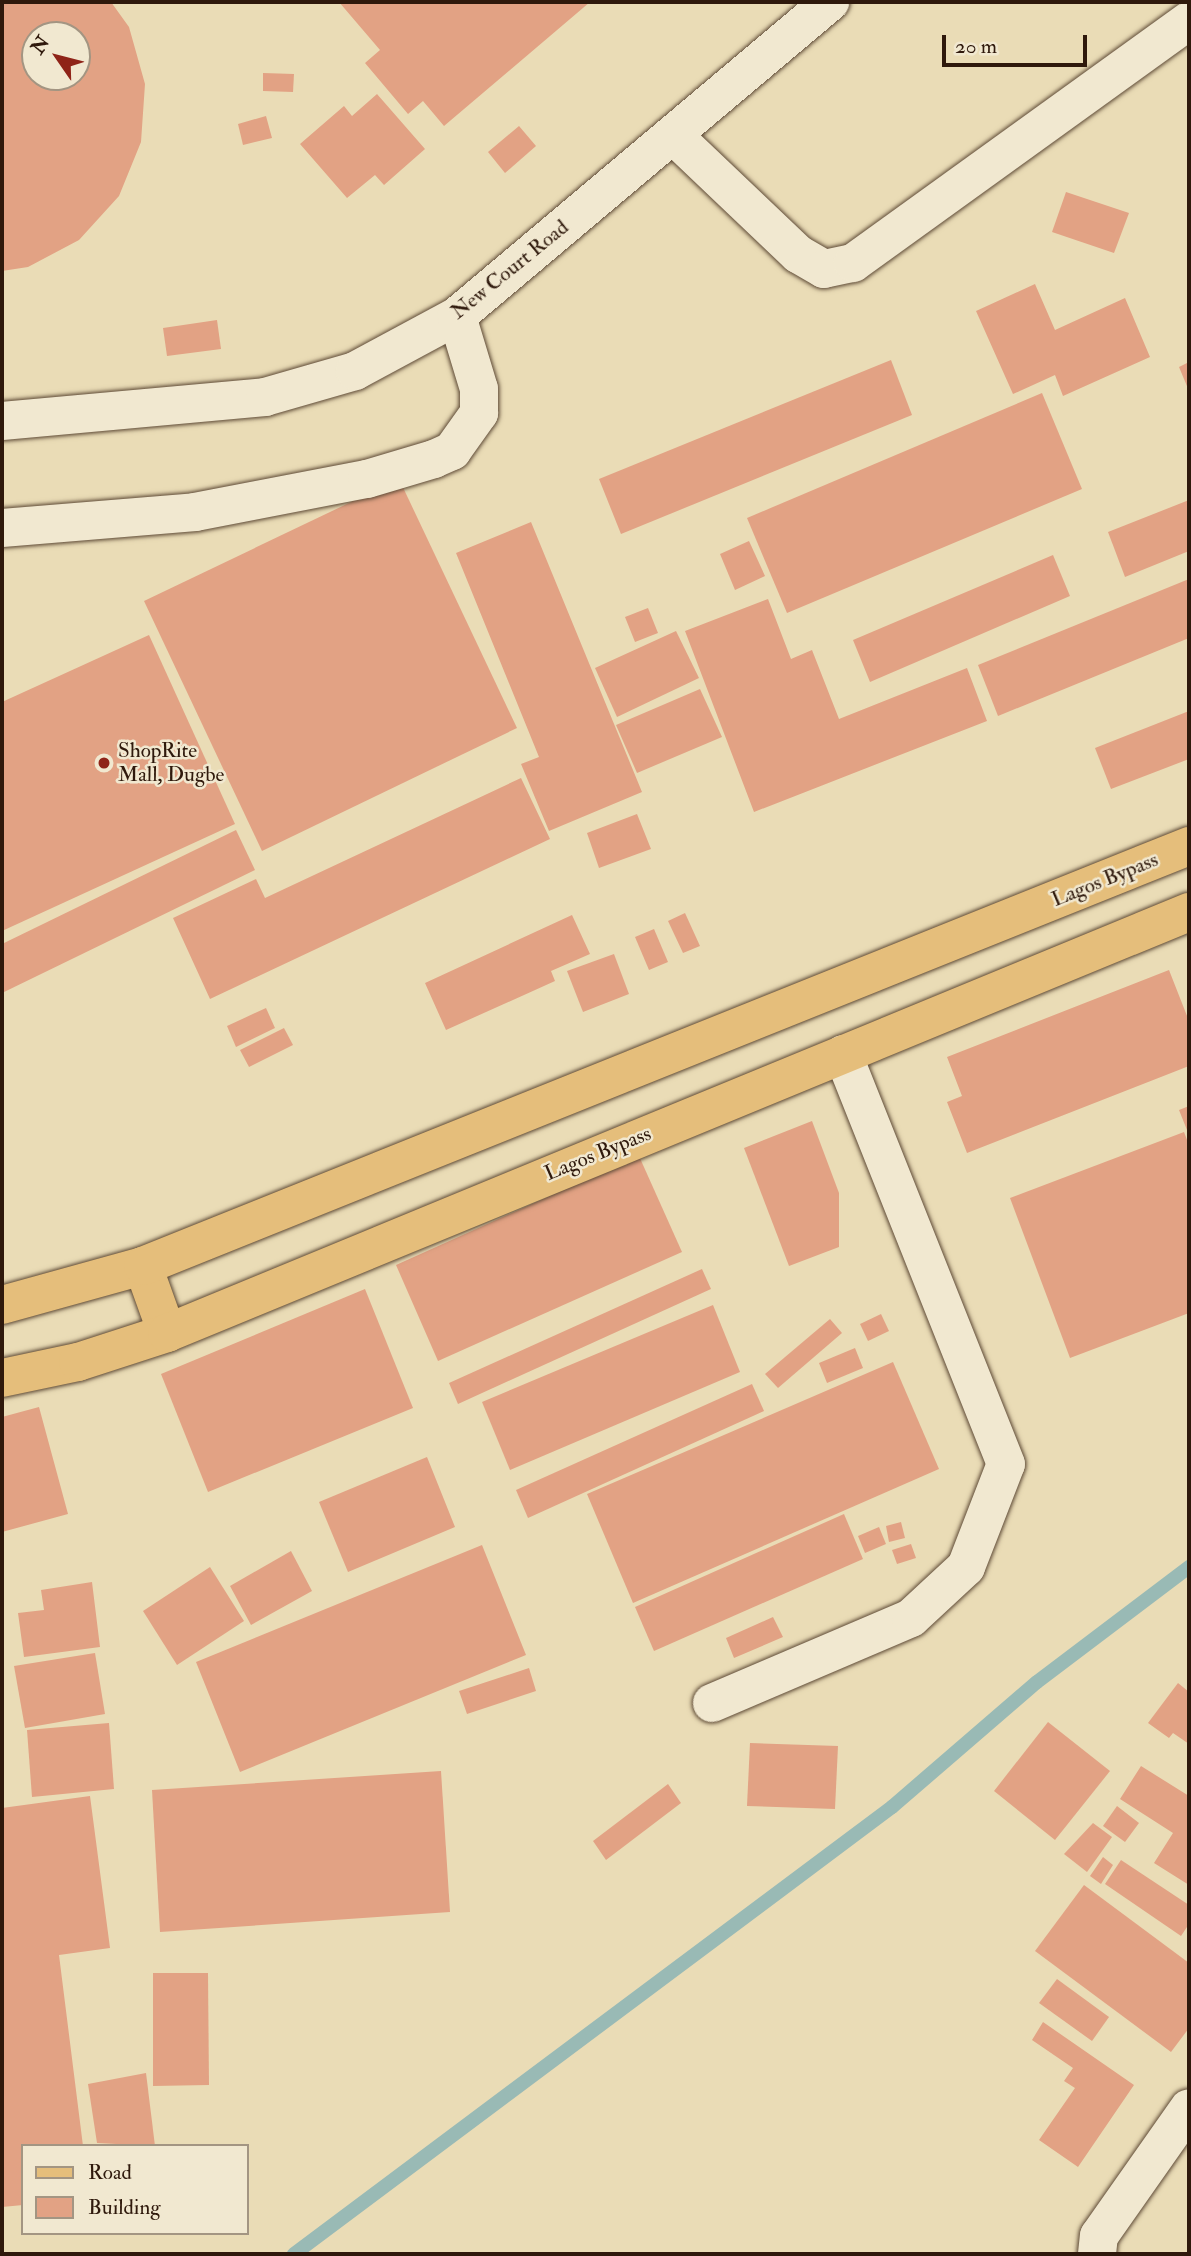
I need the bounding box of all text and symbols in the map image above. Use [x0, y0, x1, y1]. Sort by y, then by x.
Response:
north arrow [21, 21, 91, 91]
scale bar [946, 21, 1091, 65]
text: N [26, 31, 55, 59]
text: 20 m [955, 33, 997, 60]
street label: New Court Road [446, 215, 574, 325]
place label: ShopRite Mall, Dugbe [118, 738, 224, 788]
marker: ShopRite Mall, Dugbe [96, 755, 112, 771]
street label: Lagos Bypass [1048, 847, 1162, 913]
street label: Lagos Bypass [541, 1121, 655, 1187]
legend [21, 2144, 248, 2235]
text: Road [88, 2159, 132, 2186]
text: Building [88, 2194, 161, 2221]

